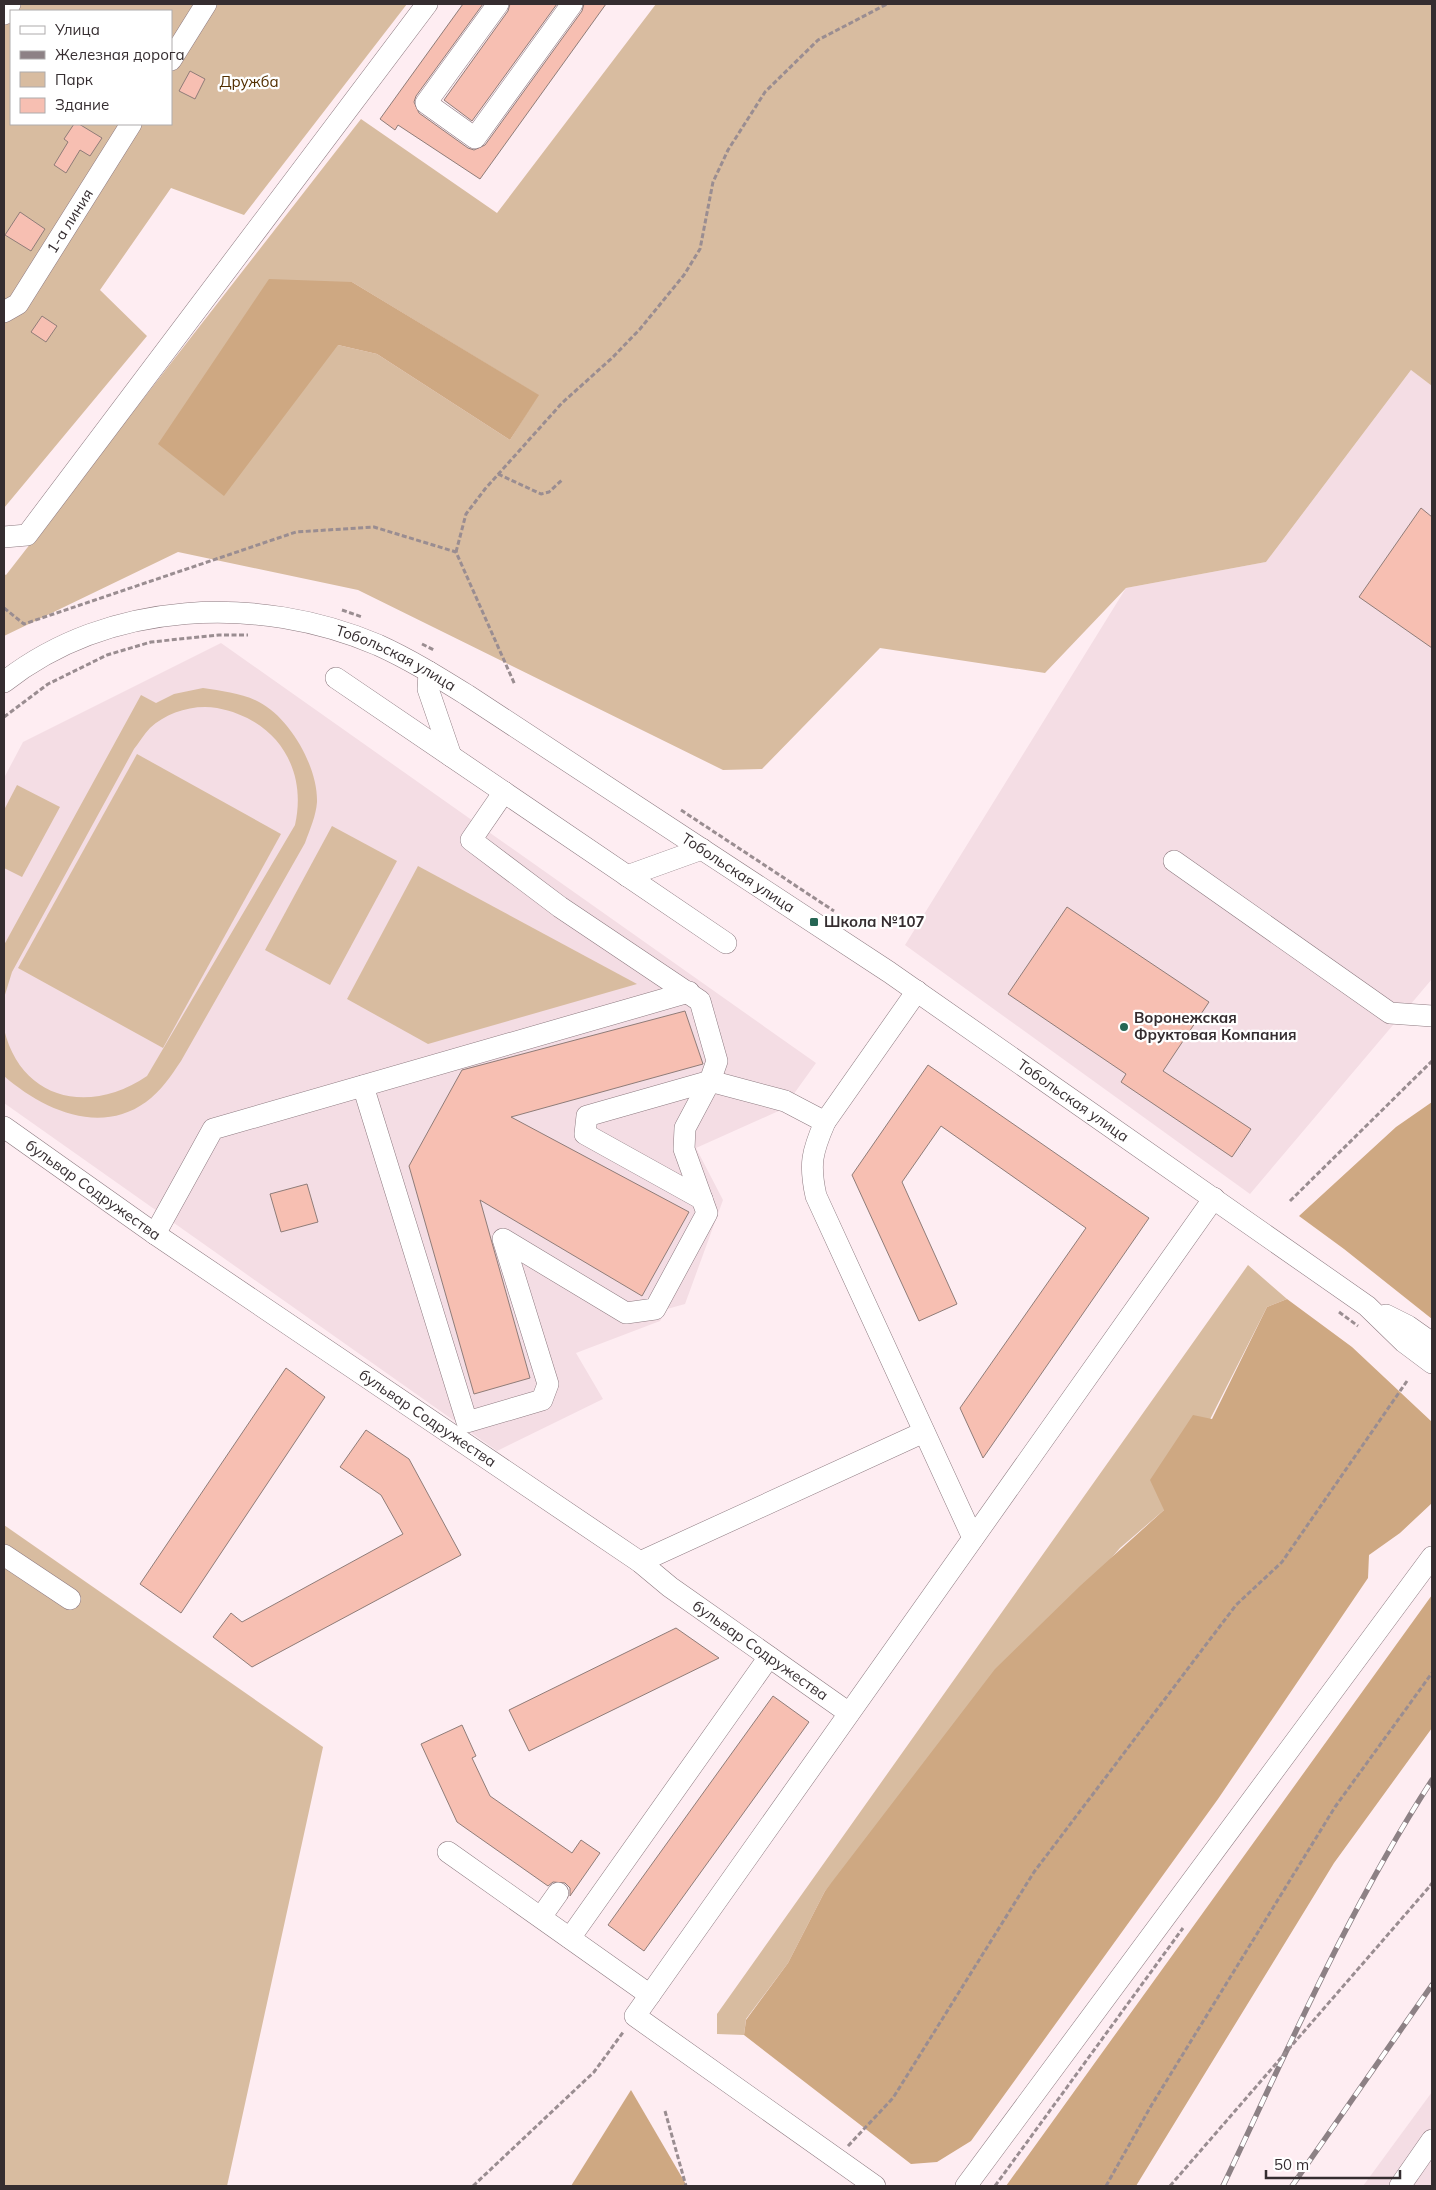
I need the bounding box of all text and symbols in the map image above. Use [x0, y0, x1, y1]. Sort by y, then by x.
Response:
legend [10, 10, 172, 125]
text: Улица [54, 20, 100, 39]
text: Железная дорога [55, 45, 185, 64]
text: Парк [55, 70, 94, 89]
park label: Дружба [219, 72, 279, 91]
text: Здание [55, 95, 109, 114]
street label: 1-а линия [42, 185, 97, 257]
street label: Тобольская улица [334, 620, 460, 695]
street label: Тобольская улица [678, 828, 799, 917]
place label: Школа №107 [824, 912, 924, 931]
marker: Школа №107 [808, 916, 820, 928]
place label: Воронежская Фруктовая Компания [1134, 1008, 1297, 1044]
marker: Воронежская Фруктовая Компания [1118, 1021, 1130, 1033]
street label: Тобольская улица [1014, 1055, 1133, 1146]
street label: бульвар Содружества [22, 1135, 164, 1244]
street label: бульвар Содружества [356, 1365, 500, 1471]
street label: бульвар Содружества [689, 1596, 832, 1704]
scale bar [1266, 2148, 1400, 2180]
text: 50 m [1274, 2155, 1309, 2174]

